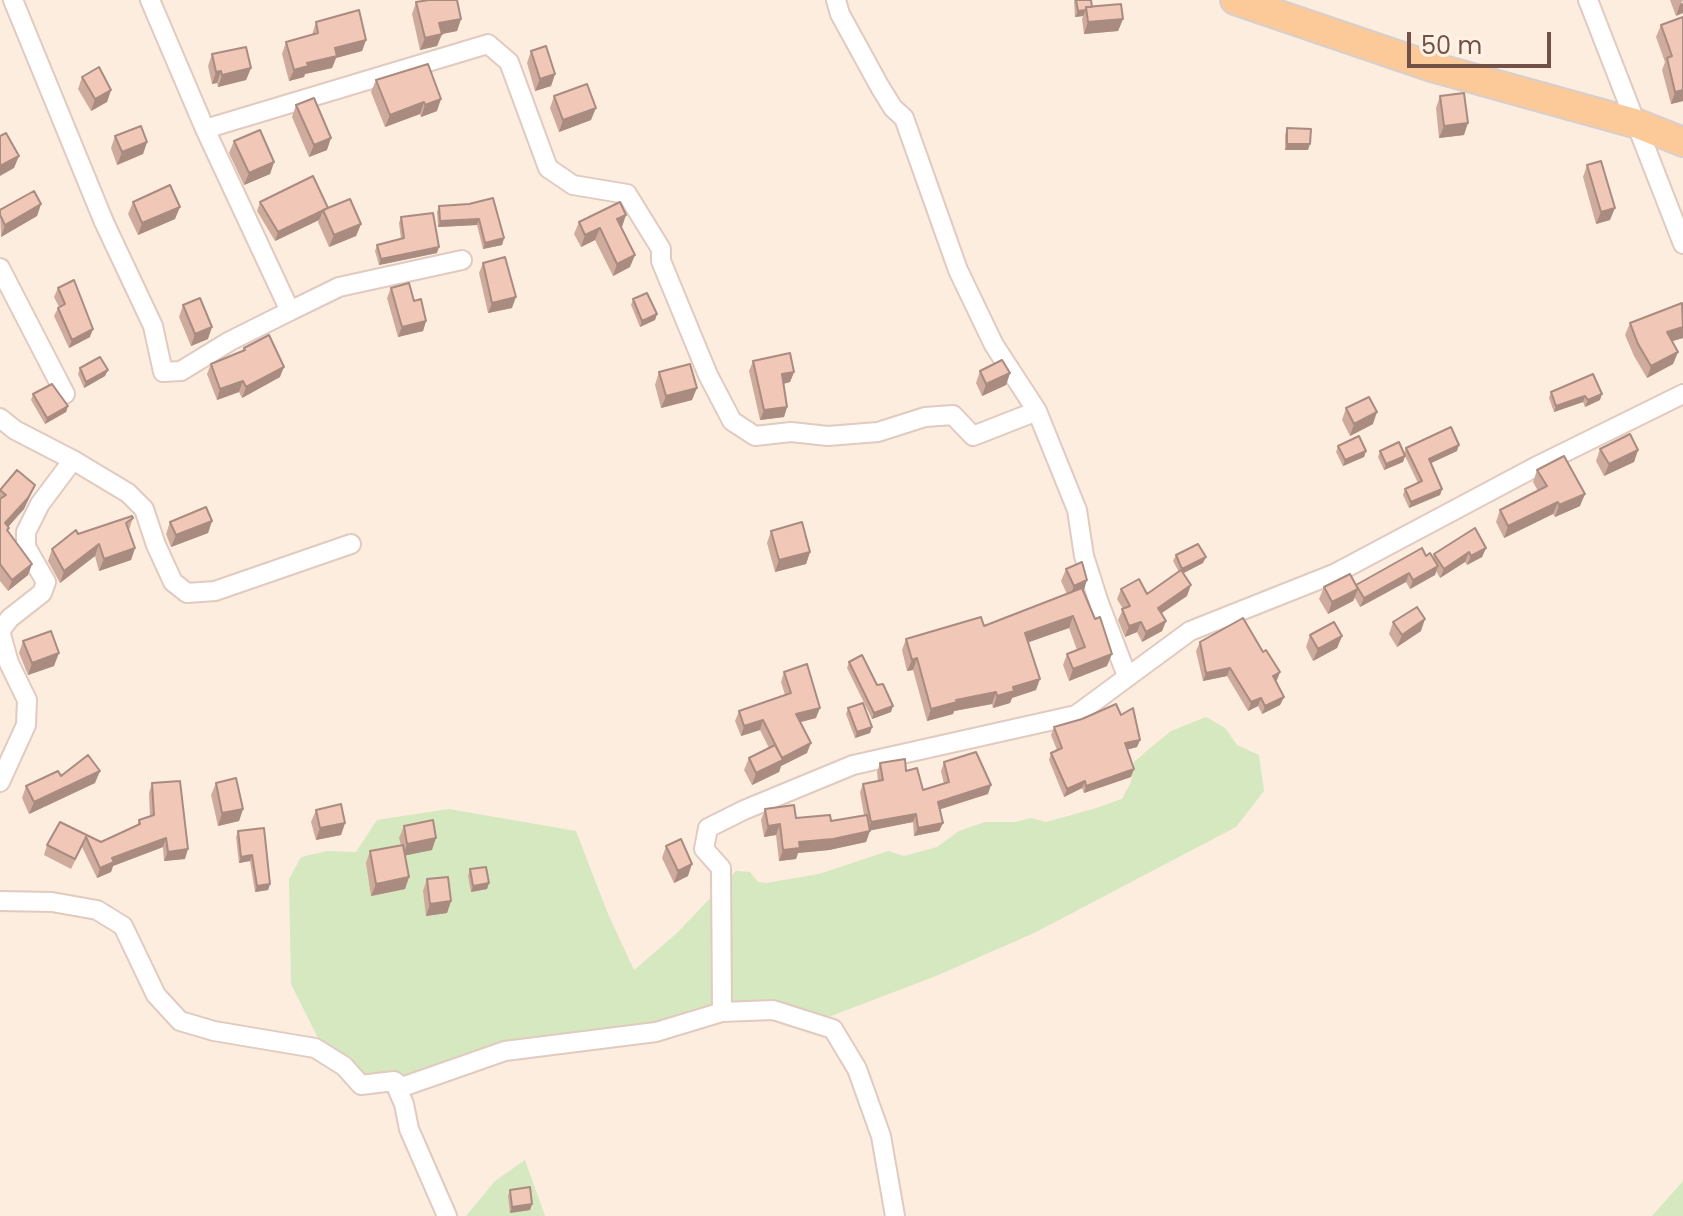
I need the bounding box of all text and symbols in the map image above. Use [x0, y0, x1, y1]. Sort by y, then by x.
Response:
scale bar [1411, 16, 1555, 66]
text: 50 m [1421, 29, 1482, 62]

